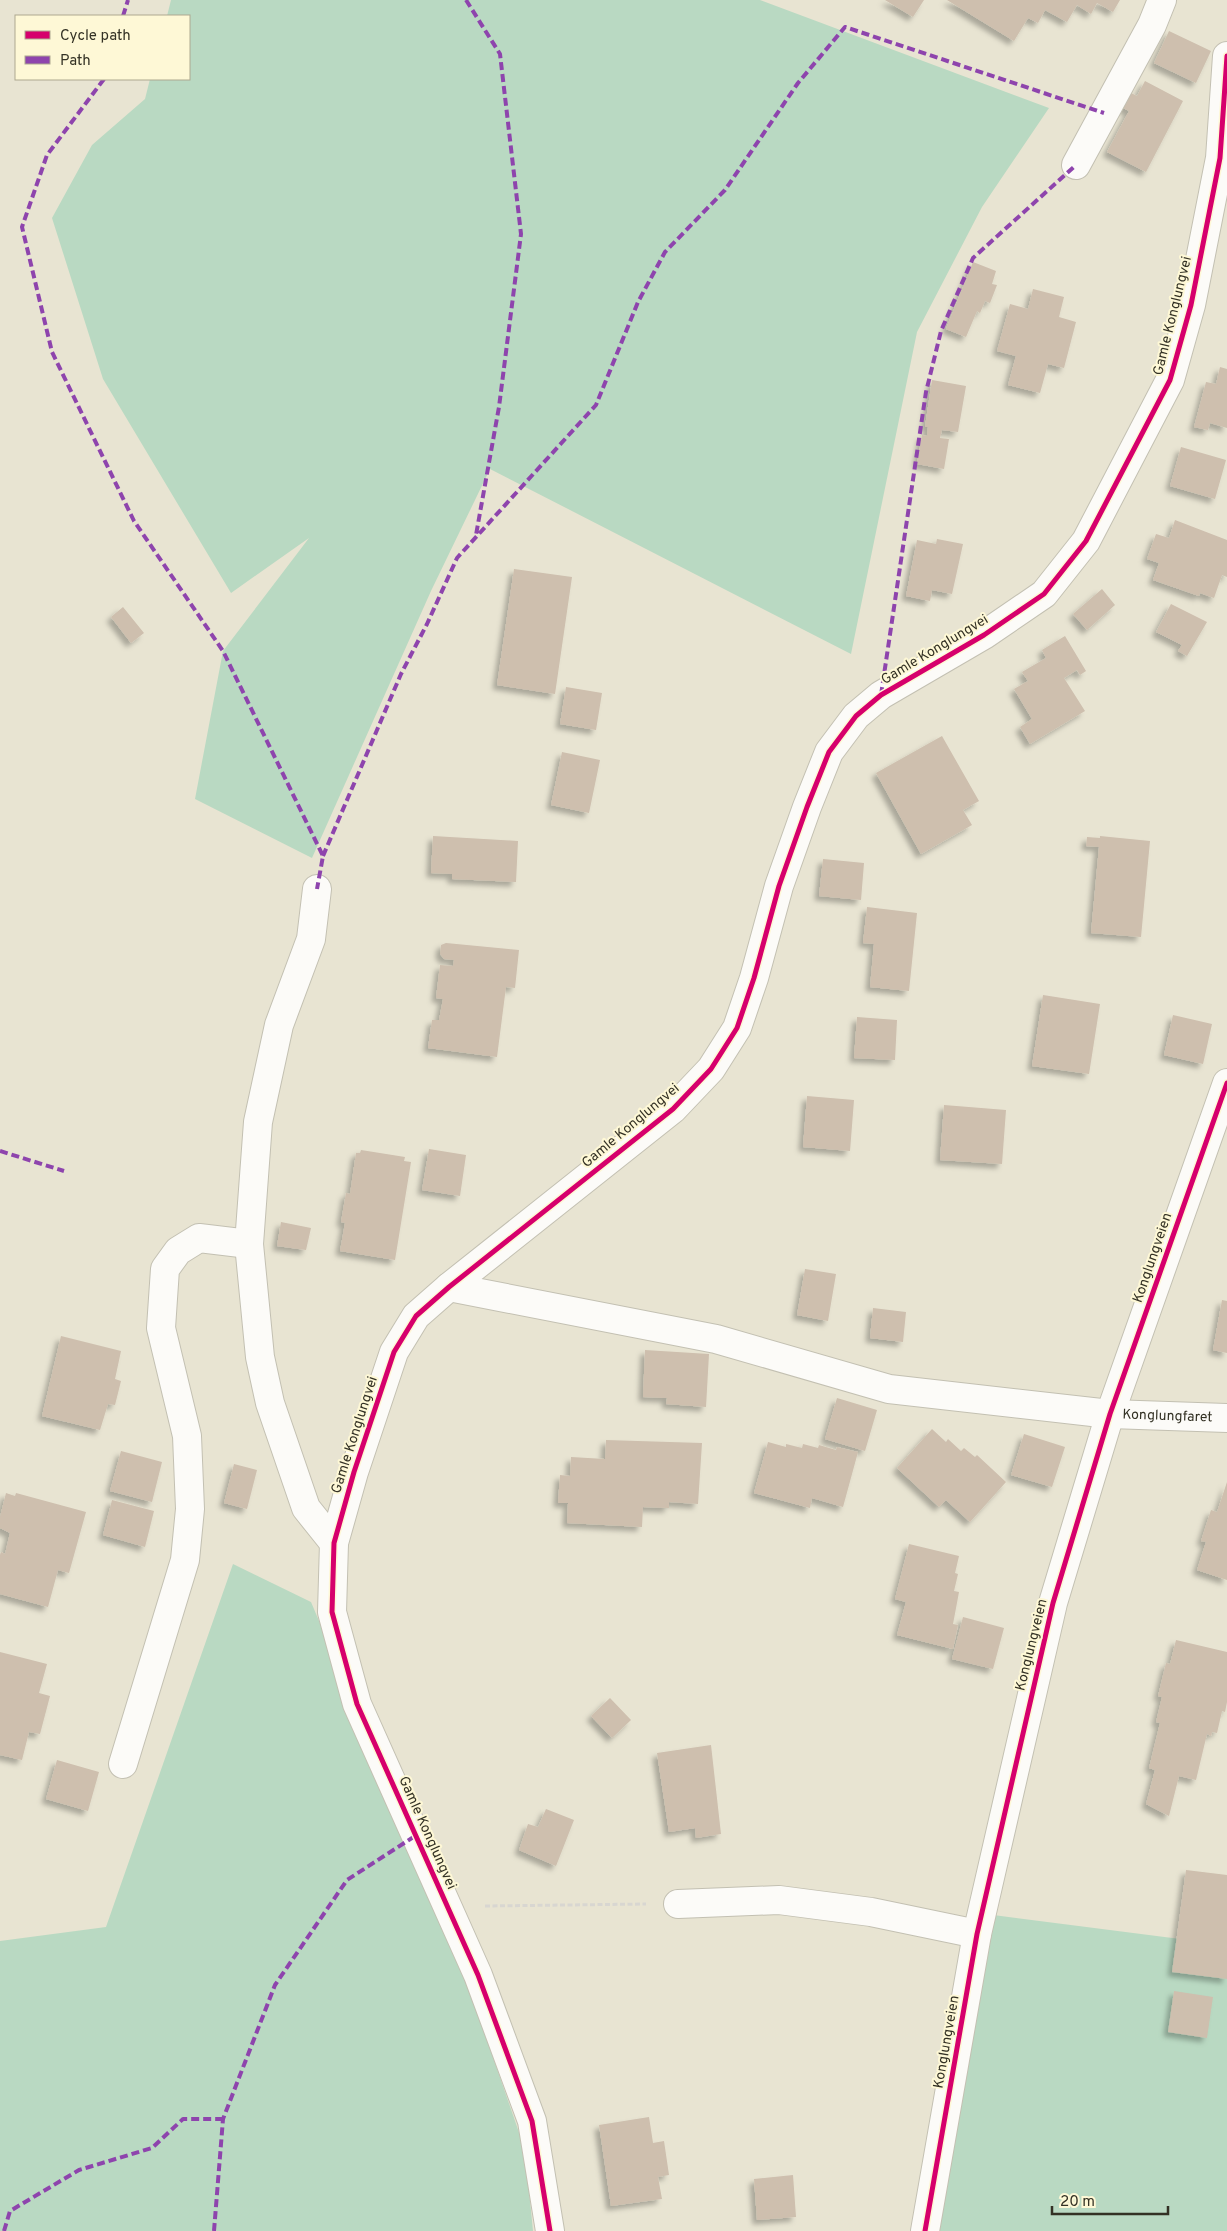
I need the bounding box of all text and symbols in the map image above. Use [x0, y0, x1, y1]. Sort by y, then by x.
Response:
legend [15, 15, 190, 80]
text: Cycle path [60, 27, 131, 46]
text: Path [60, 52, 91, 71]
street label: Gamle Konglungvei [1150, 255, 1196, 377]
street label: Gamle Konglungvei [878, 611, 992, 689]
street label: Gamle Konglungvei [579, 1080, 683, 1172]
street label: Konglungveien [1130, 1211, 1176, 1305]
street label: Gamle Konglungvei [328, 1374, 382, 1496]
street label: Konglungfaret [1122, 1406, 1213, 1426]
street label: Konglungveien [1012, 1597, 1052, 1693]
street label: Gamle Konglungvei [394, 1774, 460, 1892]
street label: Konglungveien [930, 1994, 964, 2090]
scale bar [1052, 2184, 1168, 2216]
text: 20 m [1060, 2193, 1095, 2212]

